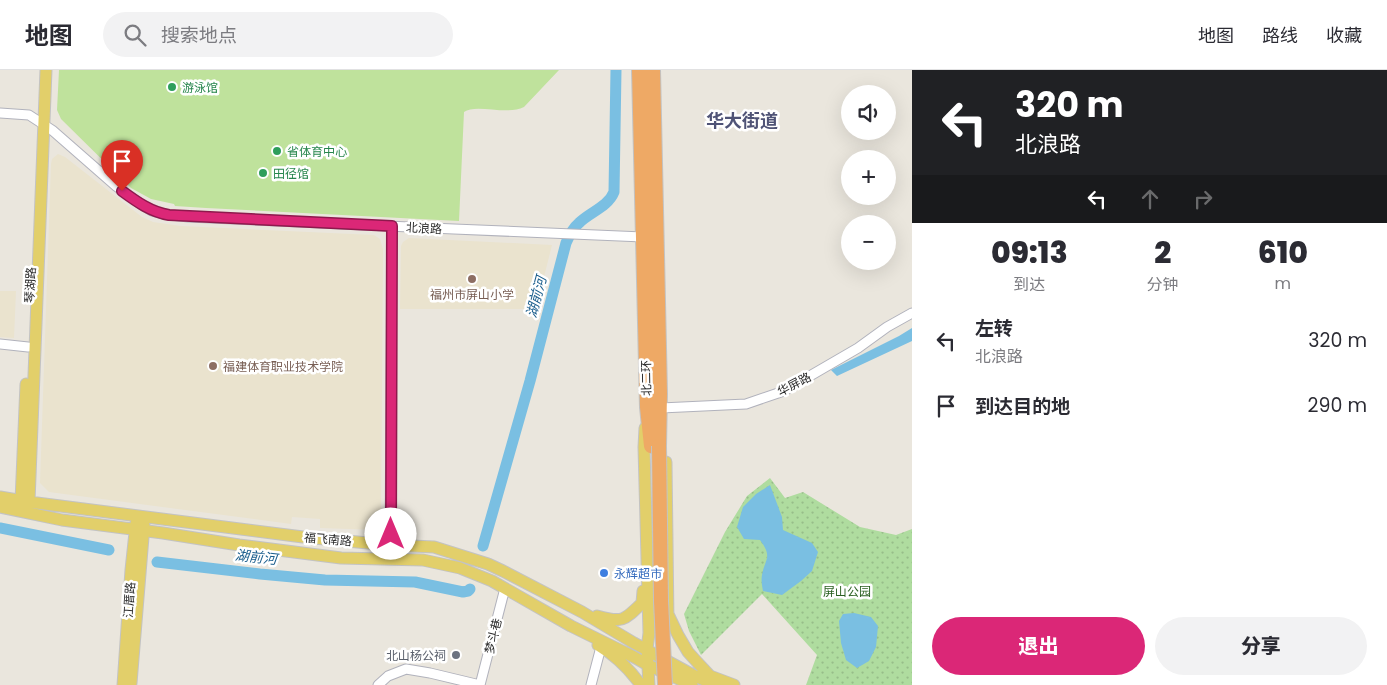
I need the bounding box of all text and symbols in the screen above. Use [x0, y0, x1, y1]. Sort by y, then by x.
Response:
search box [103, 12, 453, 57]
text: 地图 [25, 19, 73, 52]
icon: search [121, 21, 149, 49]
text: 搜索地点 [161, 22, 237, 49]
text: 地图 [1198, 23, 1234, 48]
text: 路线 [1262, 23, 1298, 48]
text: 收藏 [1326, 23, 1362, 48]
place label: 游泳馆 [182, 79, 218, 96]
text: 320 m [1015, 80, 1123, 129]
marker: 游泳馆 [166, 81, 178, 93]
map controls [841, 85, 896, 270]
button: sound [841, 85, 896, 140]
icon: left [932, 90, 997, 155]
district label: 华大街道 [706, 108, 778, 133]
text: 北浪路 [1015, 129, 1081, 160]
pin [101, 140, 143, 191]
place label: 省体育中心 [287, 143, 347, 160]
marker: 省体育中心 [271, 145, 283, 157]
icon: arrive [108, 147, 136, 175]
button: + [841, 150, 896, 205]
place label: 田径馆 [273, 165, 309, 182]
marker: 田径馆 [257, 167, 269, 179]
icon: left [1083, 185, 1111, 213]
icon: ahead [1136, 185, 1164, 213]
icon: right [1189, 185, 1217, 213]
button: − [841, 215, 896, 270]
street label: 北浪路 [406, 219, 442, 237]
text: 09:13 [991, 231, 1068, 274]
text: 2 [1154, 231, 1171, 274]
text: 610 [1258, 231, 1308, 274]
street label: 琴湖路 [21, 267, 39, 303]
water label: 湖前河 [521, 271, 552, 320]
text: m [1275, 272, 1291, 295]
marker: 福州市屏山小学 [466, 273, 478, 285]
text: 到达 [1013, 273, 1045, 296]
text: 分钟 [1147, 273, 1179, 296]
place label: 福州市屏山小学 [430, 286, 514, 303]
text: 左转 [975, 315, 1013, 342]
icon: left [932, 327, 960, 355]
text: 320 m [1308, 327, 1367, 354]
text: 北浪路 [975, 345, 1023, 368]
place label: 福建体育职业技术学院 [223, 358, 343, 375]
marker: 福建体育职业技术学院 [207, 360, 219, 372]
street label: 北二环 [637, 360, 655, 396]
street label: 华屏路 [774, 368, 814, 400]
icon: arrive [932, 392, 960, 420]
text: 290 m [1308, 392, 1367, 419]
text: 到达目的地 [975, 393, 1070, 420]
position arrow [364, 507, 416, 559]
street label: 福飞南路 [303, 528, 353, 550]
water label: 湖前河 [234, 545, 281, 569]
place label: 永辉超市 [614, 565, 662, 582]
marker: 永辉超市 [598, 567, 610, 579]
street label: 江厝路 [119, 581, 139, 619]
park label: 屏山公园 [823, 583, 871, 600]
street label: 梦斗巷 [480, 616, 506, 656]
button: 退出 [932, 617, 1145, 675]
button: 分享 [1155, 617, 1367, 675]
place label: 北山杨公祠 [386, 647, 446, 664]
marker: 北山杨公祠 [450, 649, 462, 661]

